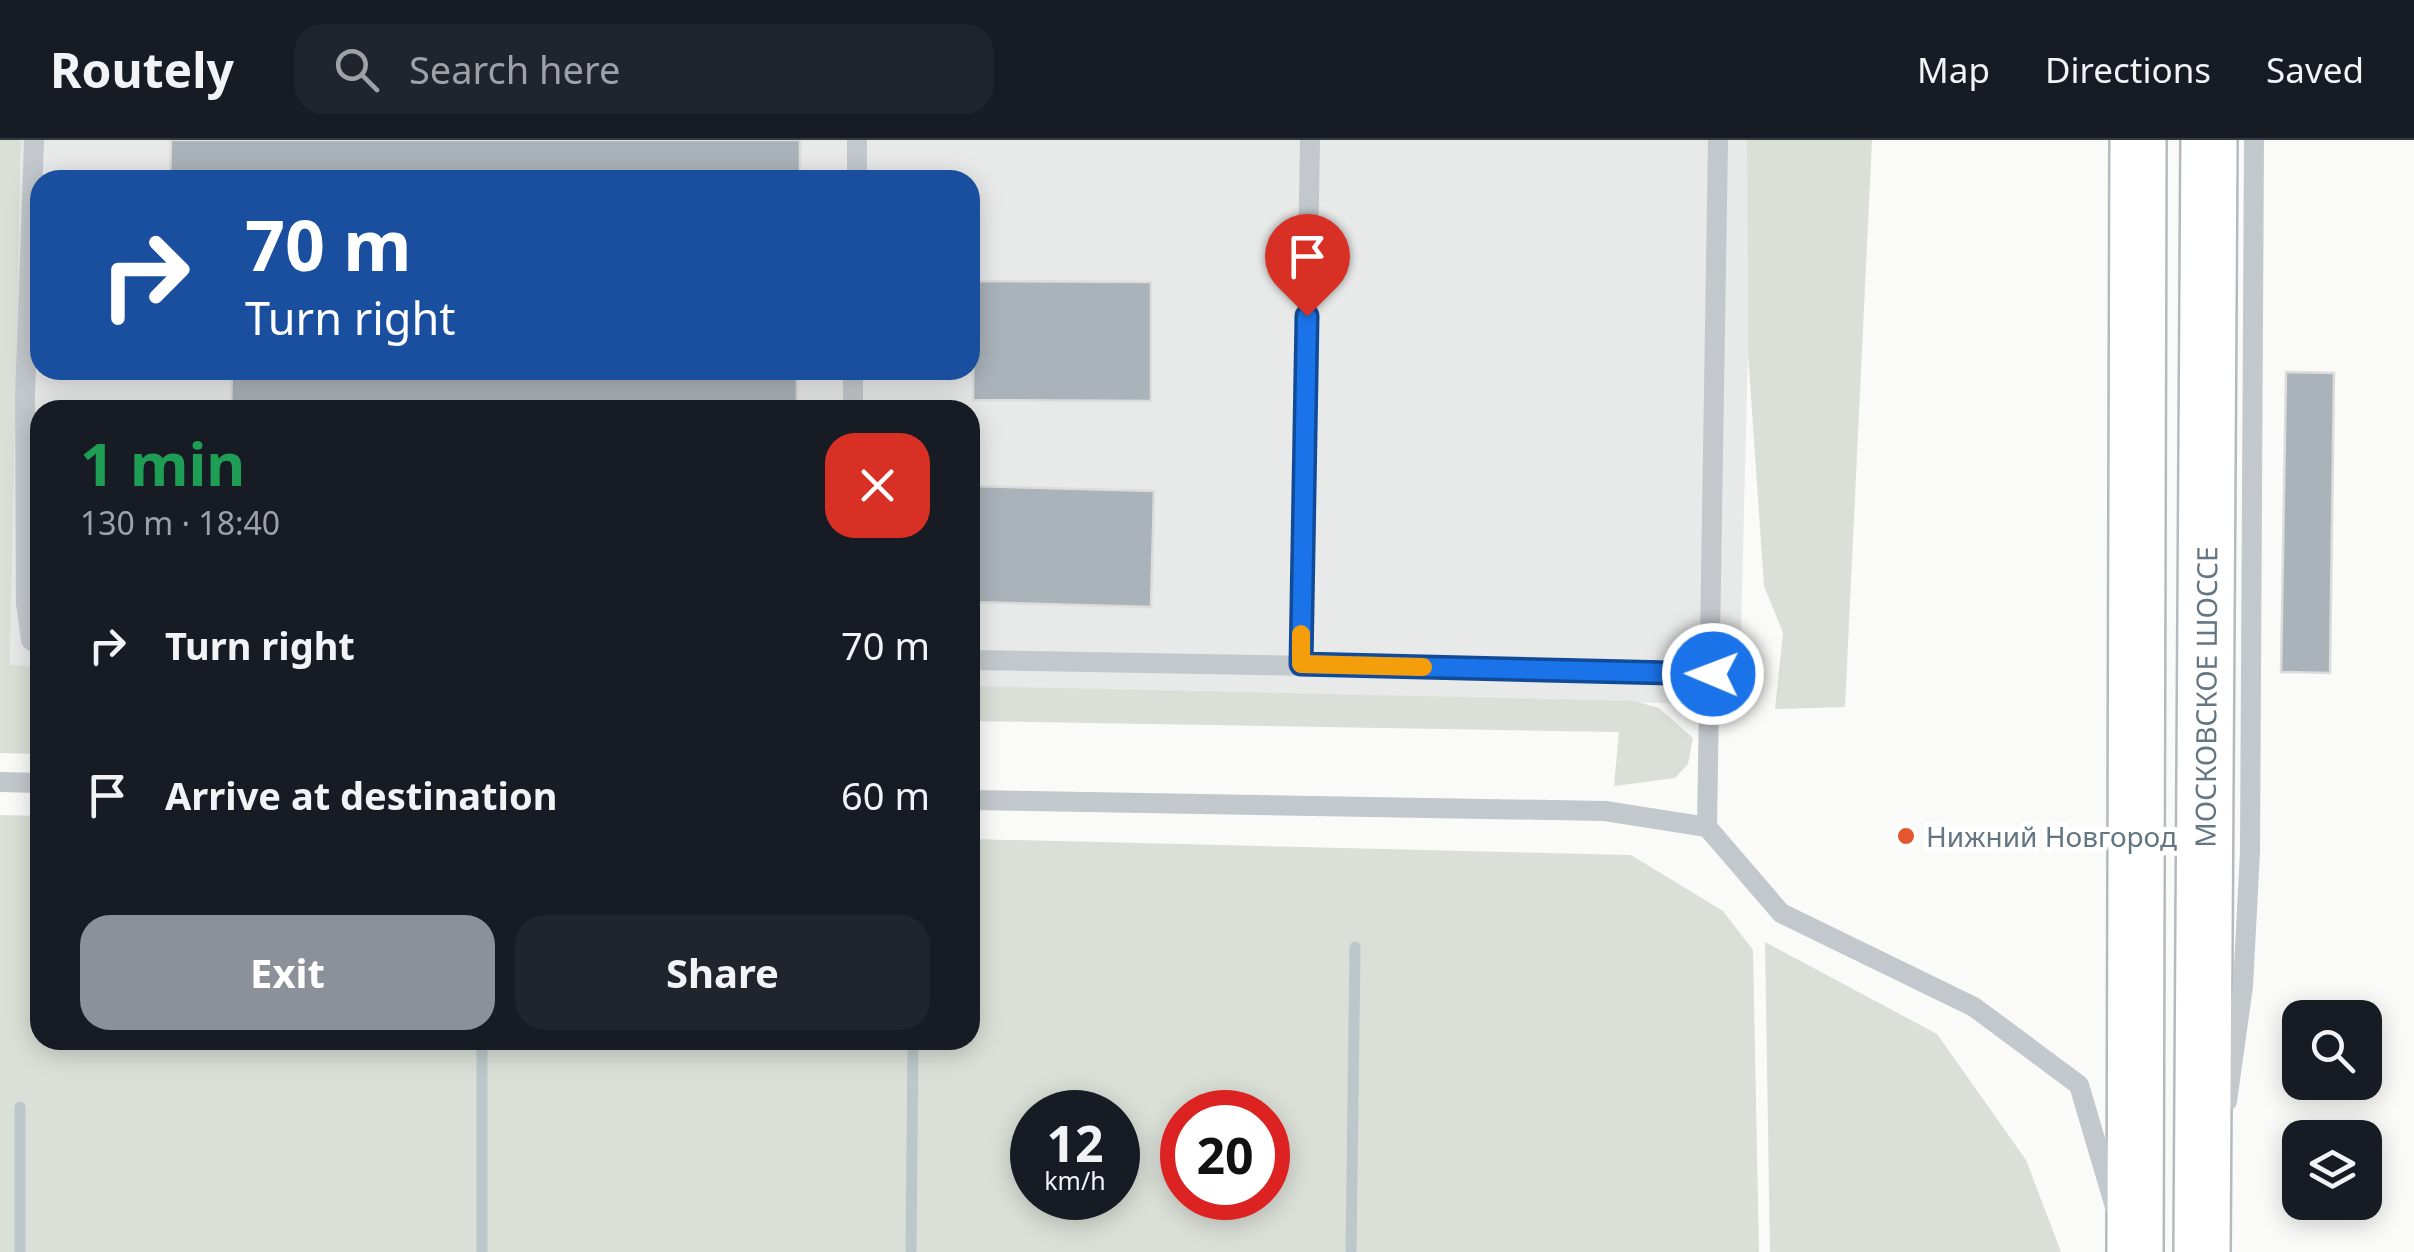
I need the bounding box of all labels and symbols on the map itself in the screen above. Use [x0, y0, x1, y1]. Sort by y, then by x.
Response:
pin [1265, 214, 1350, 317]
street label: МОСКОВСКОЕ ШОССЕ [2186, 546, 2225, 848]
position arrow [1661, 622, 1765, 726]
place label: Нижний Новгород [1926, 817, 2177, 855]
marker: Нижний Новгород [1895, 825, 1917, 847]
speed limit sign: 20 [1160, 1090, 1290, 1220]

